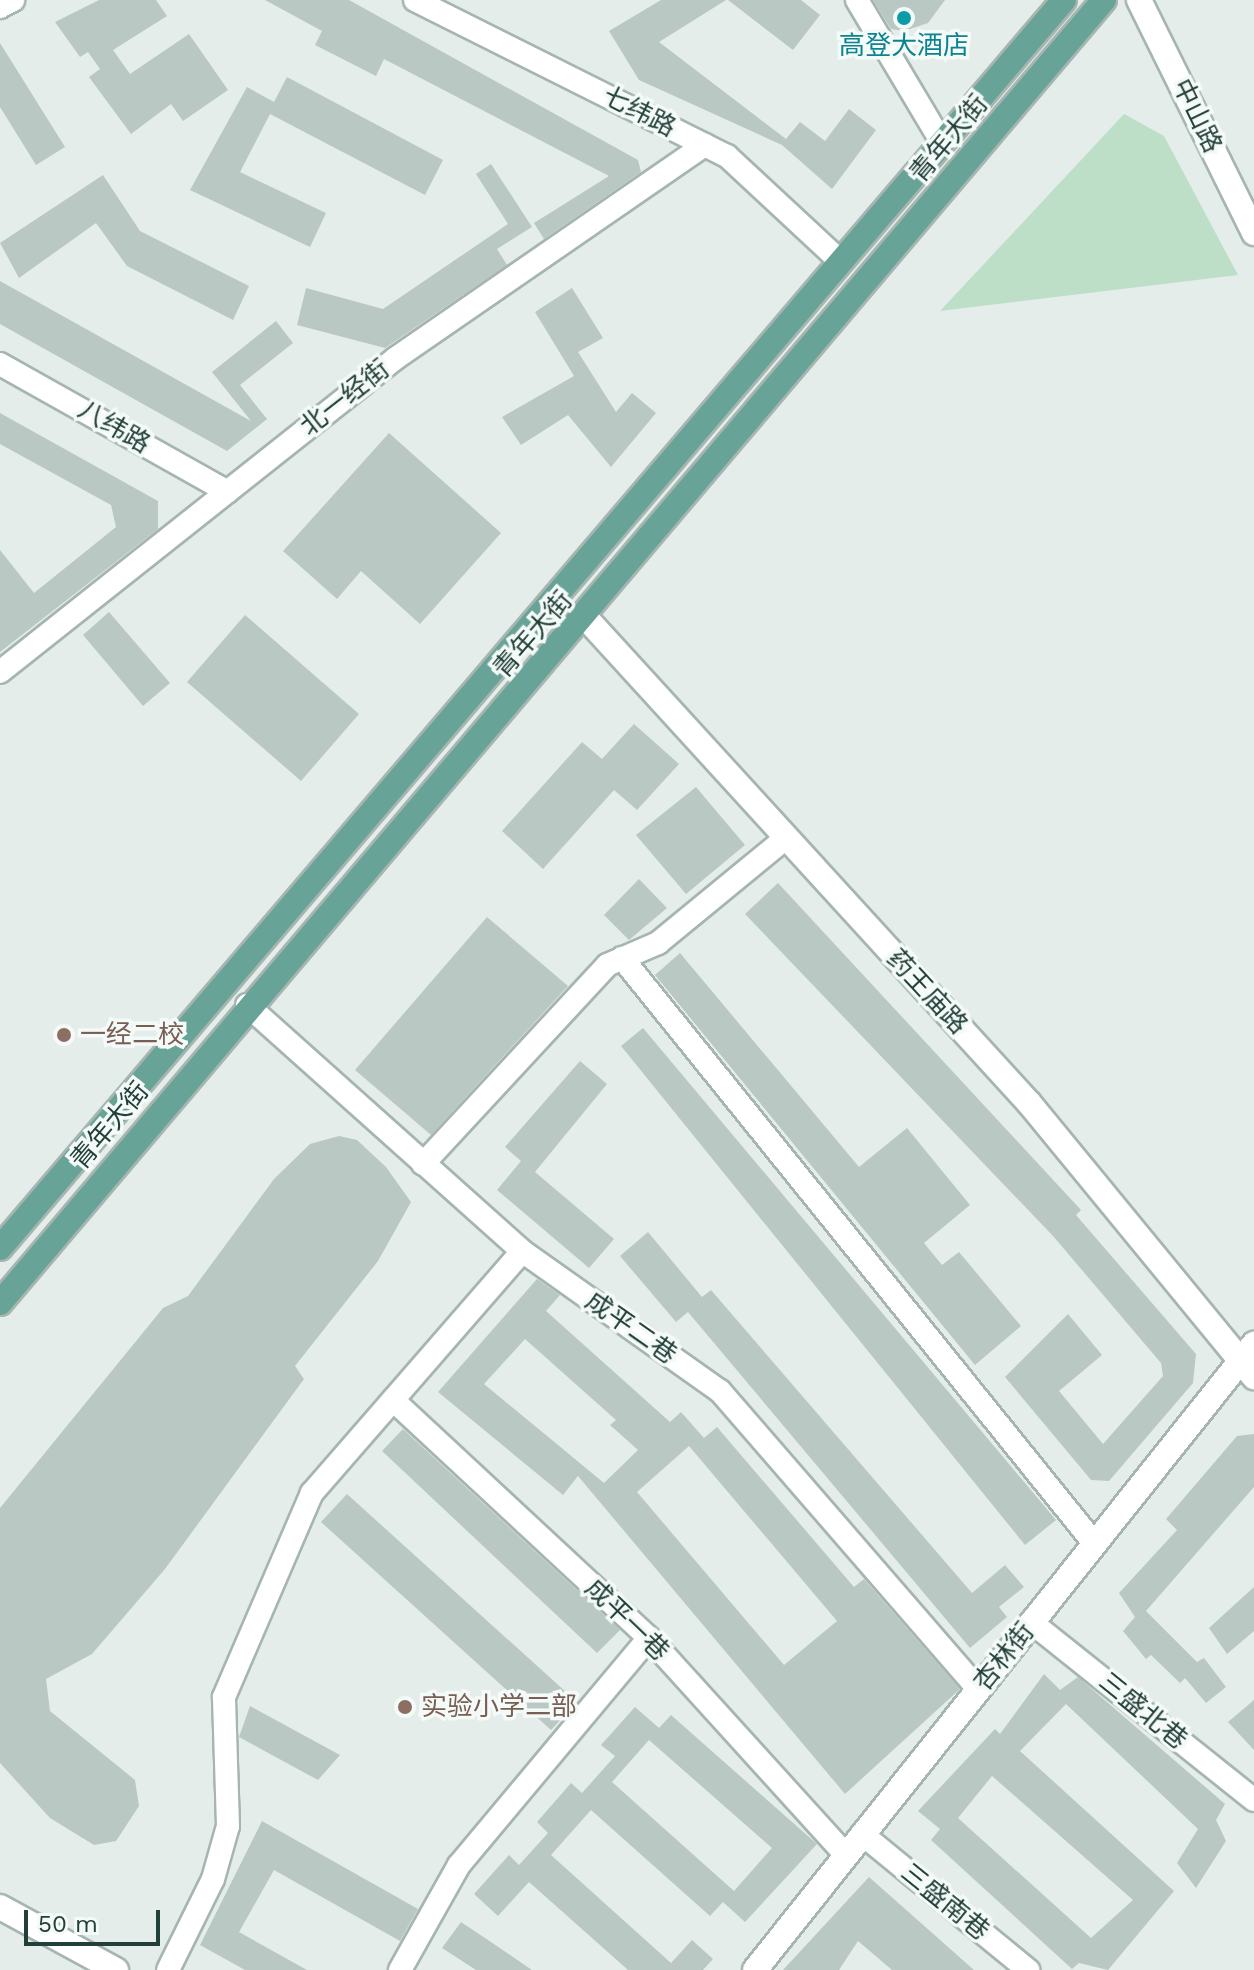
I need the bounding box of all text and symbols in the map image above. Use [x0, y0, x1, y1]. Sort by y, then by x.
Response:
marker: 高登大酒店 [895, 9, 913, 27]
place label: 高登大酒店 [839, 30, 969, 62]
street label: 中山路 [1166, 74, 1228, 158]
street label: 七纬路 [597, 80, 681, 144]
street label: 青年大街 [904, 89, 994, 189]
street label: 北一经街 [294, 354, 396, 442]
street label: 八纬路 [72, 394, 156, 460]
street label: 青年大街 [487, 586, 579, 684]
street label: 药王庙路 [880, 943, 974, 1041]
place label: 一经二校 [80, 1019, 184, 1051]
marker: 一经二校 [55, 1026, 73, 1044]
street label: 青年大街 [65, 1076, 155, 1176]
street label: 成平二巷 [579, 1285, 683, 1371]
street label: 成平一巷 [579, 1573, 675, 1667]
street label: 杏林街 [967, 1617, 1041, 1697]
street label: 三盛北巷 [1093, 1666, 1193, 1756]
place label: 实验小学二部 [421, 1691, 577, 1723]
marker: 实验小学二部 [396, 1698, 414, 1716]
street label: 三盛南巷 [895, 1857, 995, 1947]
scale bar [28, 1894, 164, 1944]
text: 50 m [38, 1910, 98, 1938]

